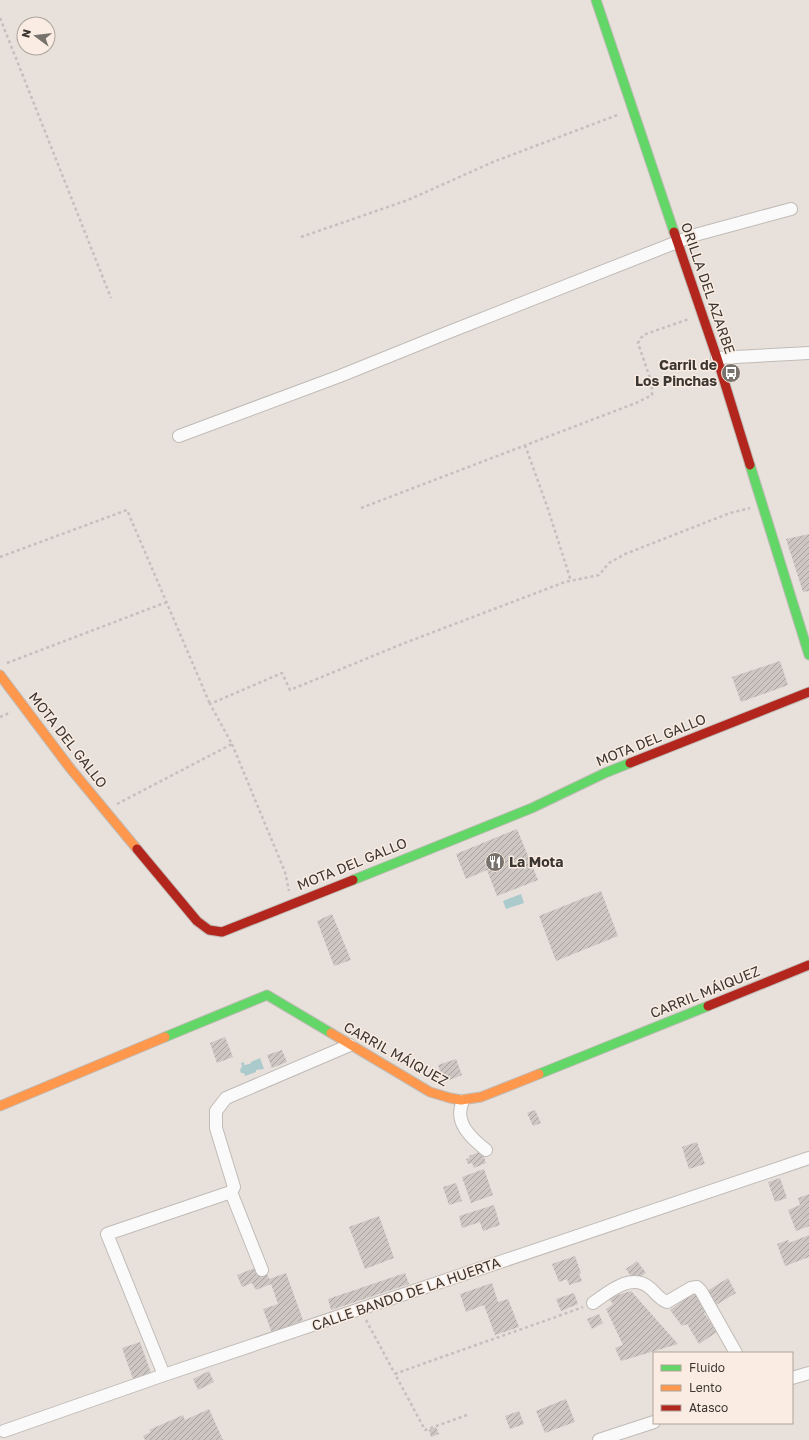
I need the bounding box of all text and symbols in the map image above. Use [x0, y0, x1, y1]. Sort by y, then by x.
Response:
north arrow [16, 16, 56, 56]
text: N [18, 28, 33, 39]
street label: ORILLA DEL AZARBE [678, 220, 739, 356]
place label: Carril de Los Pinchas [635, 356, 717, 389]
bus stop icon: Carril de Los Pinchas [720, 362, 742, 384]
street label: MOTA DEL GALLO [26, 688, 111, 791]
street label: MOTA DEL GALLO [593, 710, 708, 769]
street label: MOTA DEL GALLO [294, 834, 409, 893]
restaurant icon: La Mota [484, 851, 506, 873]
place label: La Mota [509, 853, 563, 870]
street label: CARRIL MÁIQUEZ [647, 962, 762, 1021]
street label: CARRIL MÁIQUEZ [341, 1018, 451, 1089]
street label: CALLE BANDO DE LA HUERTA [309, 1253, 503, 1334]
legend [653, 1352, 793, 1424]
text: Fluido [689, 1360, 725, 1375]
text: Lento [689, 1380, 722, 1395]
text: Atasco [689, 1400, 728, 1415]

